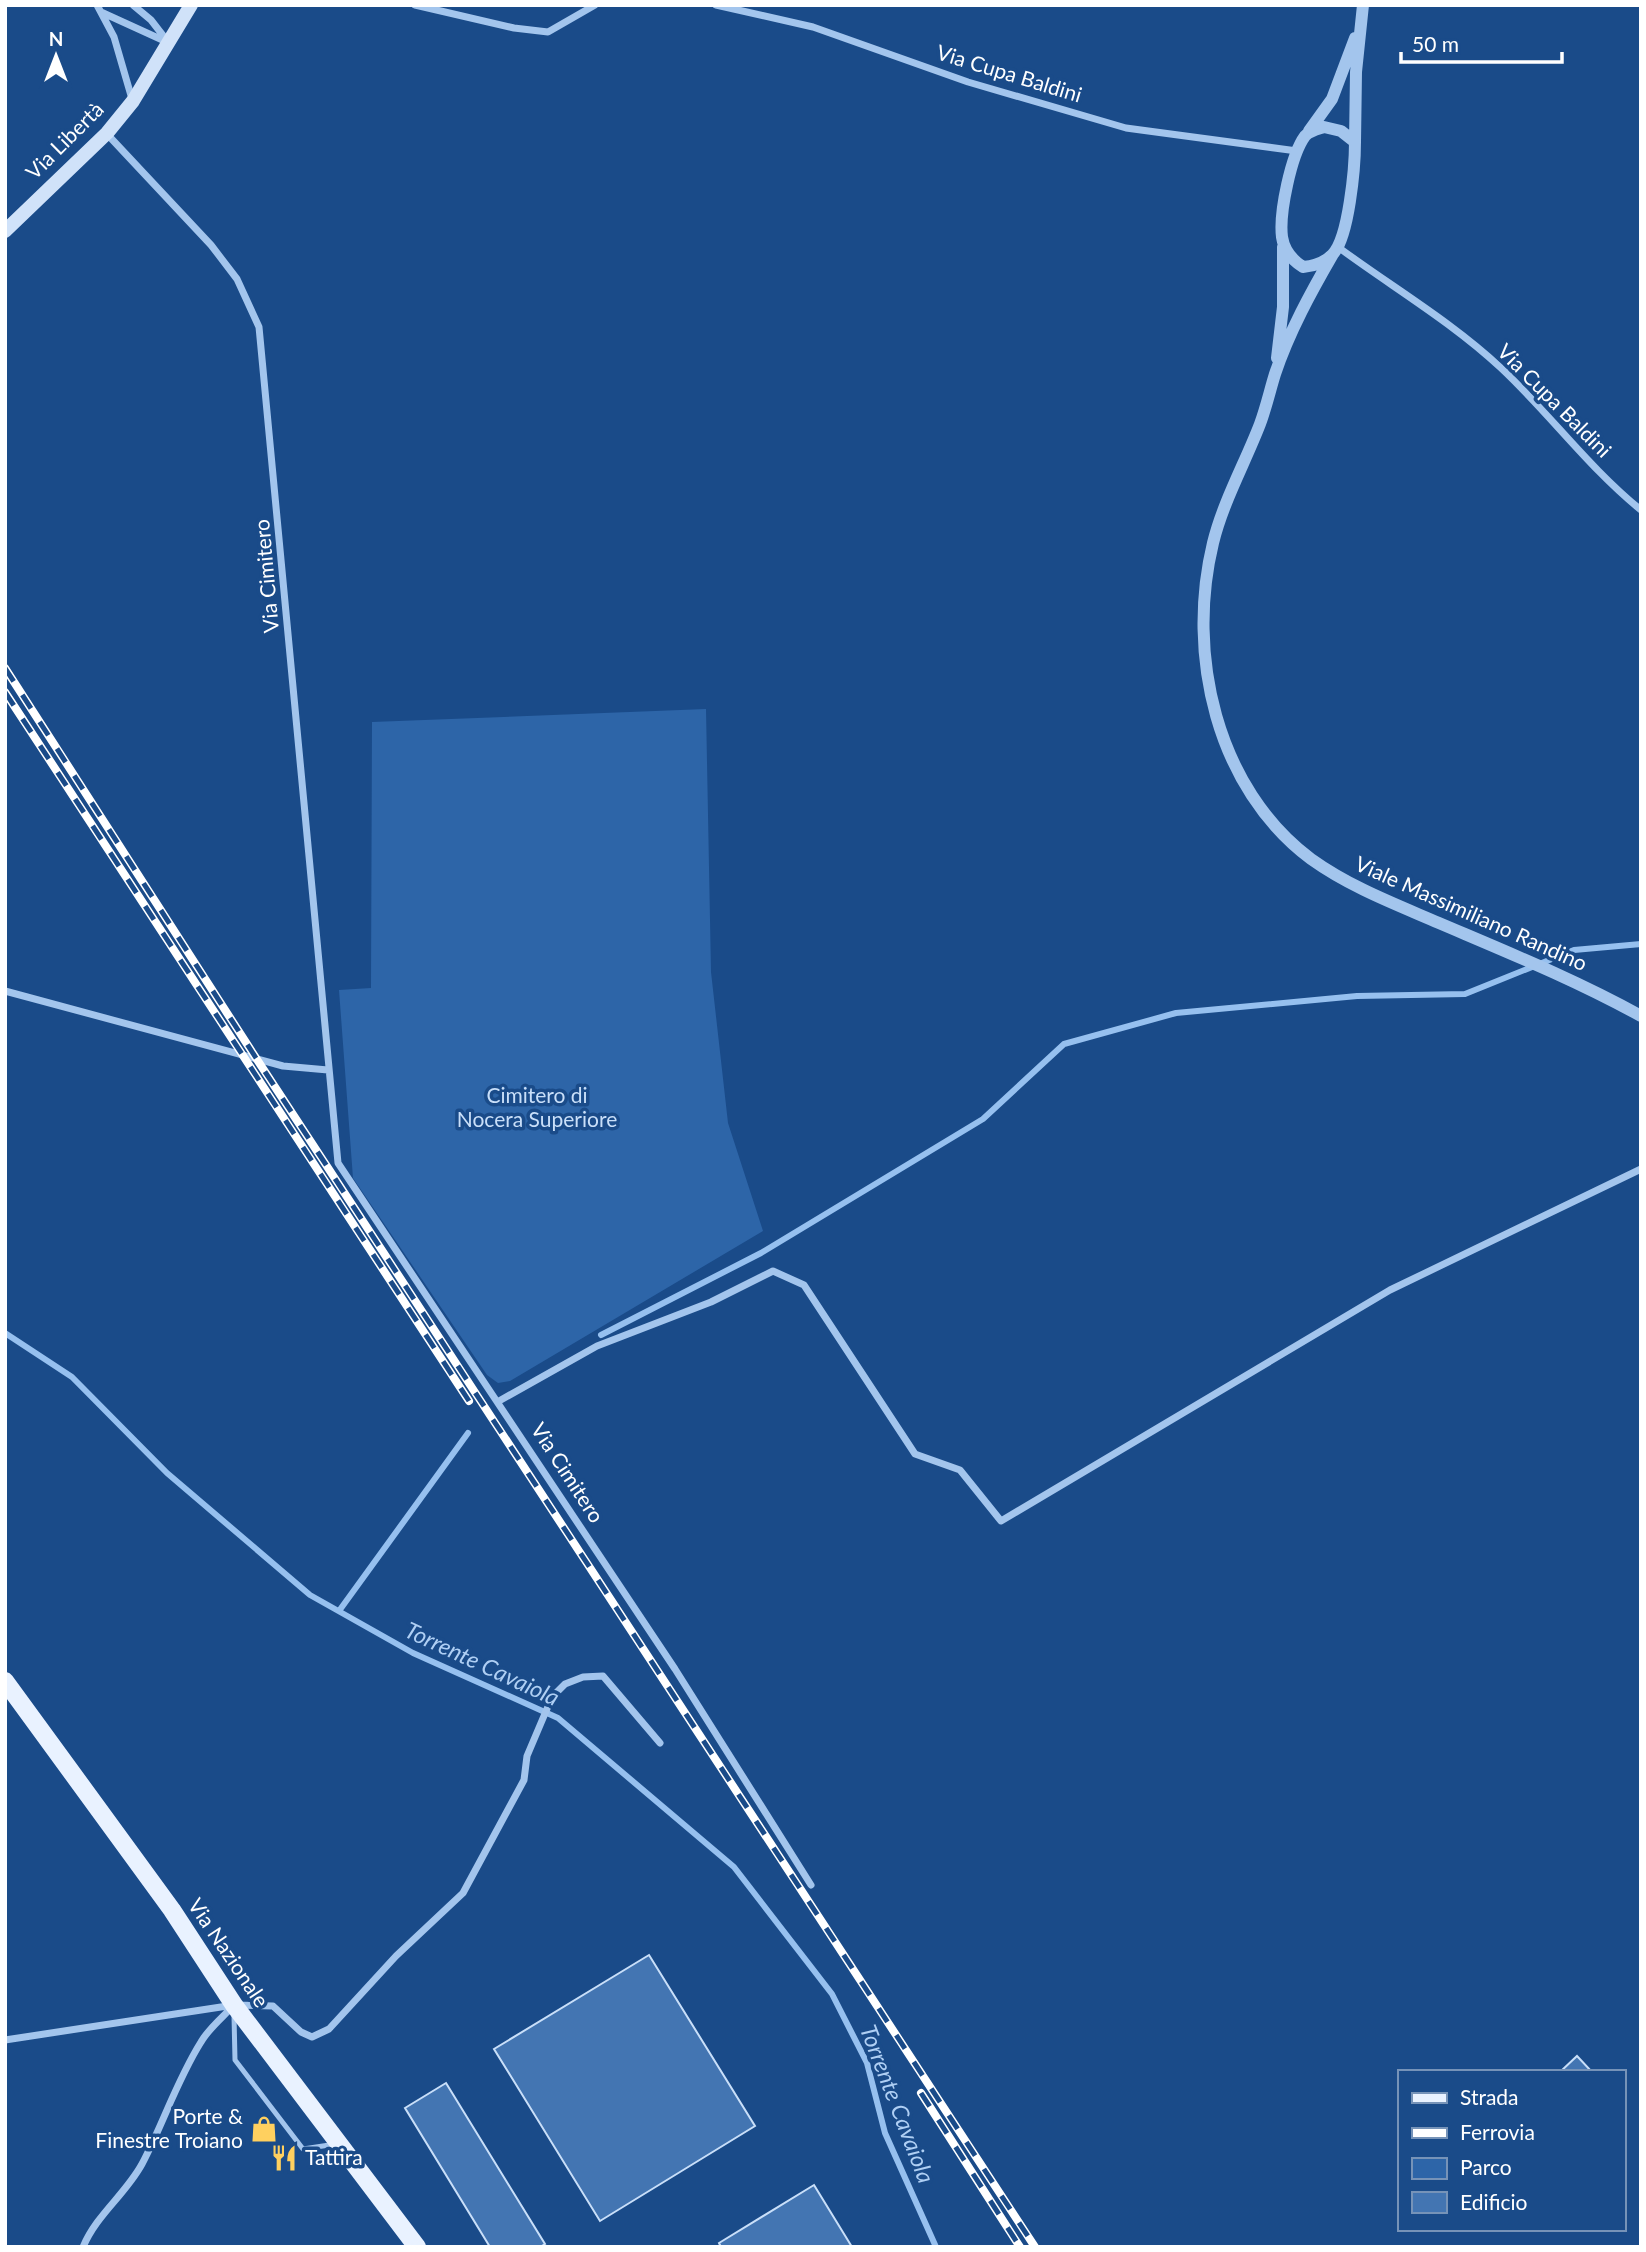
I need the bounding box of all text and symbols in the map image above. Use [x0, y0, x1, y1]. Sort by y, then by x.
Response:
north arrow [21, 21, 91, 91]
scale bar [1401, 21, 1562, 65]
text: N [49, 27, 63, 50]
text: 50 m [1412, 31, 1459, 56]
street label: Via Cupa Baldini [934, 39, 1085, 107]
street label: Via Libertà [20, 96, 108, 184]
street label: Via Cupa Baldini [1493, 338, 1617, 462]
street label: Via Cimitero [248, 518, 283, 634]
street label: Viale Massimiliano Randino [1352, 850, 1592, 975]
park label: Cimitero di Nocera Superiore [457, 1082, 617, 1131]
street label: Via Cimitero [527, 1418, 610, 1527]
water label: Torrente Cavaiola [401, 1615, 564, 1711]
street label: Via Nazionale [184, 1893, 275, 2011]
water label: Torrente Cavaiola [855, 2021, 941, 2187]
legend [1398, 2070, 1625, 2231]
text: Strada [1460, 2084, 1519, 2109]
place label: Porte & Finestre Troiano [95, 2103, 243, 2152]
shop icon: Porte & Finestre Troiano [249, 2114, 279, 2144]
text: Ferrovia [1460, 2119, 1535, 2144]
restaurant icon: Tattira [269, 2143, 299, 2173]
place label: Tattira [305, 2144, 363, 2169]
text: Parco [1460, 2154, 1512, 2179]
text: Edificio [1460, 2189, 1528, 2214]

